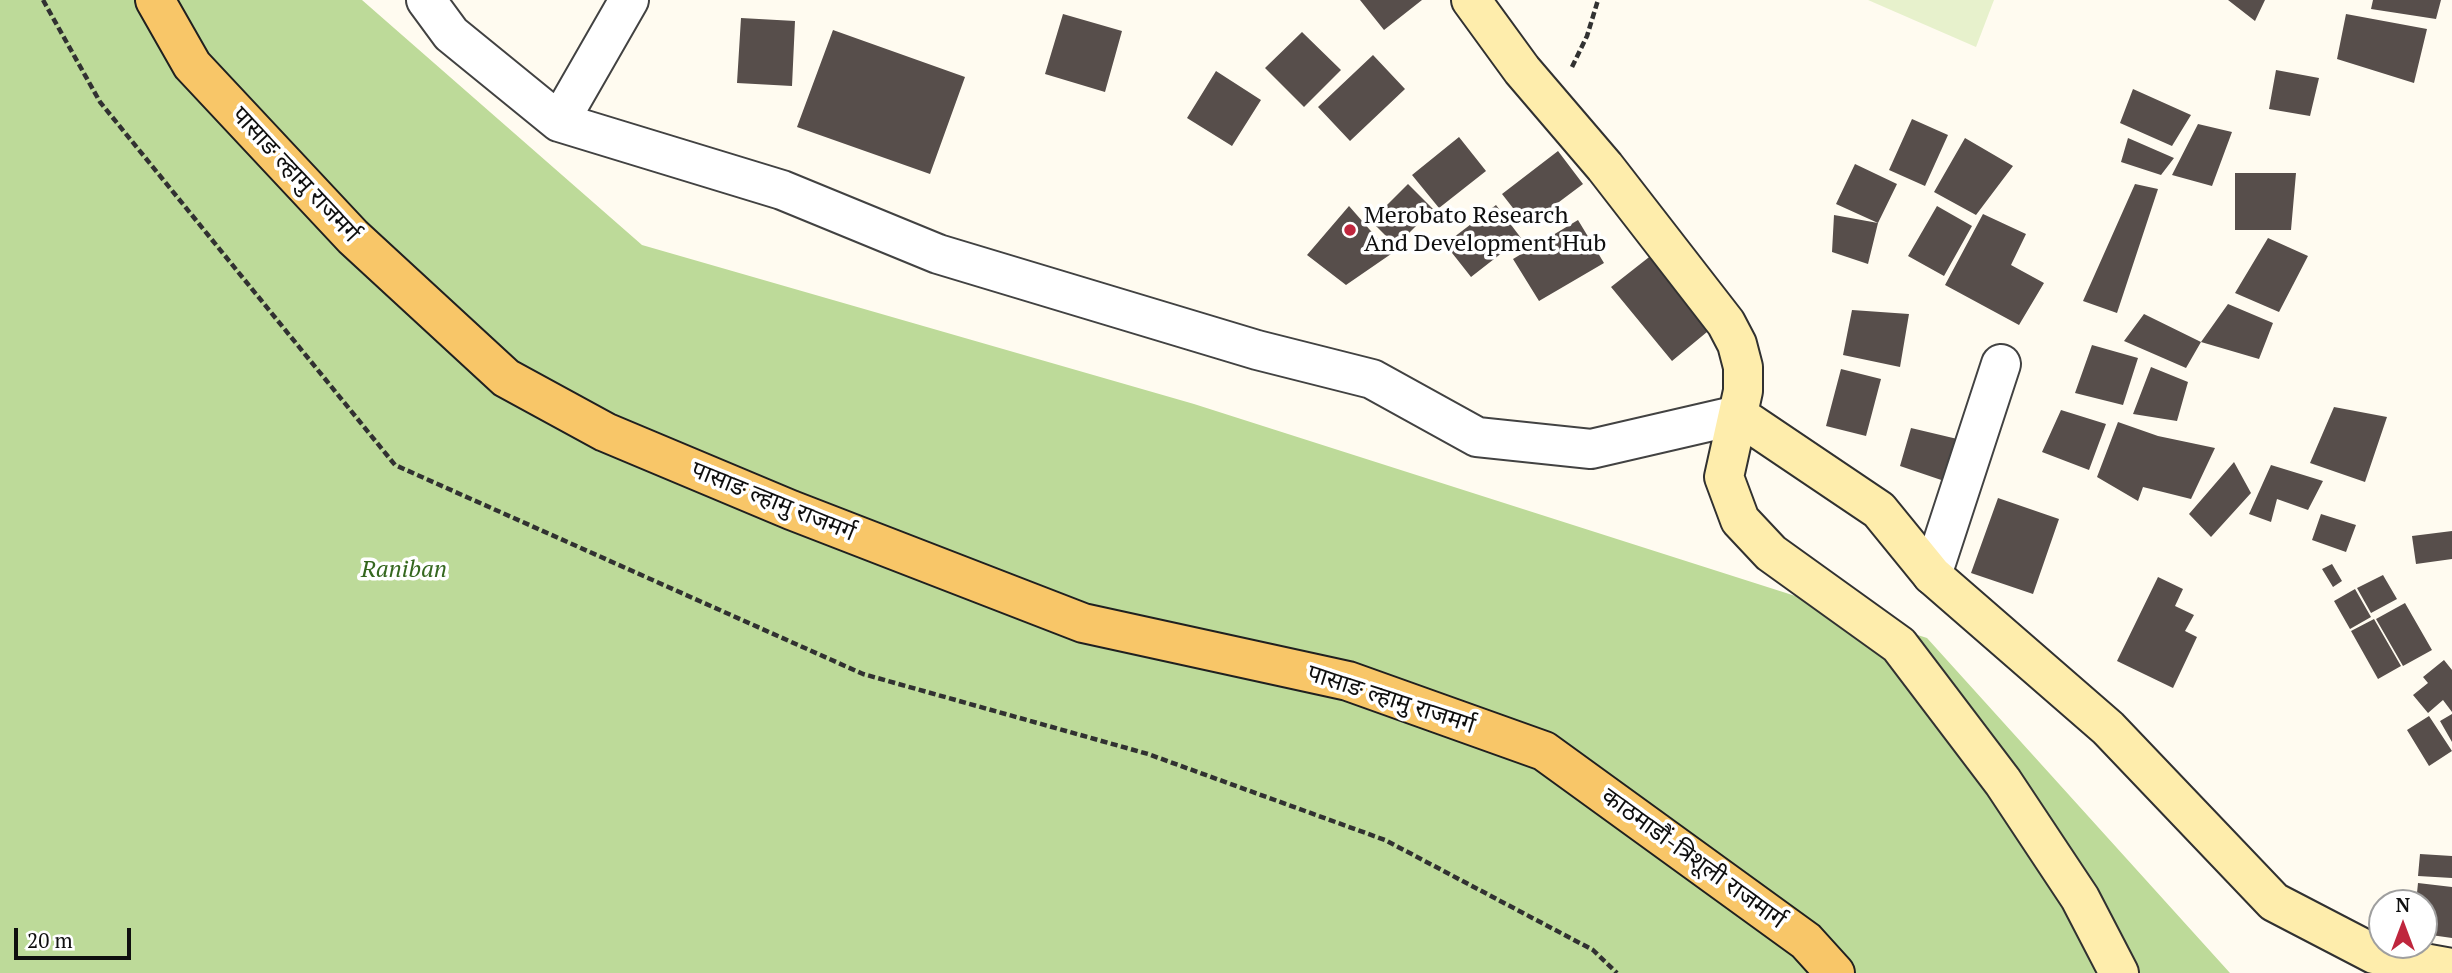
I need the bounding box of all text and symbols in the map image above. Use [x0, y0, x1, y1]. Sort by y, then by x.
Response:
street label: पासाङ ल्हामु राजमर्ग [225, 101, 365, 249]
place label: Merobato Research And Development Hub [1364, 202, 1606, 258]
marker: Merobato Research And Development Hub [1342, 222, 1358, 238]
street label: पासाङ ल्हामु राजमर्ग [687, 456, 859, 548]
park label: Raniban [361, 556, 447, 584]
street label: पासाङ ल्हामु राजमर्ग [1304, 659, 1478, 741]
street label: काठमाडौं-त्रिशूली राजमार्ग [1595, 783, 1791, 935]
north arrow [2368, 889, 2438, 959]
text: N [2396, 892, 2410, 917]
scale bar [18, 914, 135, 958]
text: 20 m [27, 926, 73, 954]

